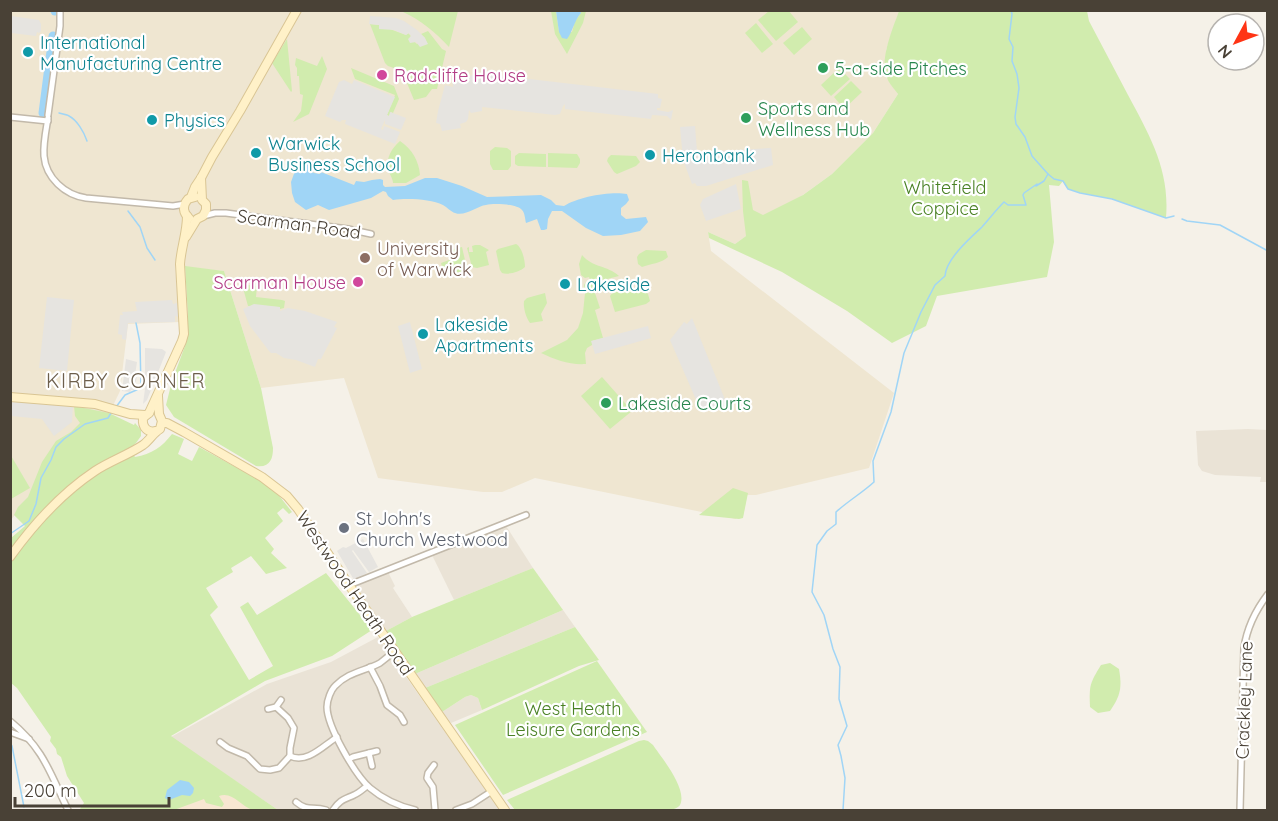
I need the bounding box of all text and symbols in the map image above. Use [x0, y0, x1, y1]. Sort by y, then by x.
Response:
north arrow [1206, 12, 1266, 72]
place label: International Manufacturing Centre [40, 31, 222, 75]
text: N [1213, 41, 1236, 63]
marker: International Manufacturing Centre [21, 45, 35, 59]
place label: 5-a-side Pitches [835, 57, 967, 80]
marker: 5-a-side Pitches [816, 61, 830, 75]
place label: Radcliffe House [394, 64, 526, 87]
marker: Radcliffe House [375, 68, 389, 82]
place label: Sports and Wellness Hub [758, 97, 870, 141]
place label: Physics [164, 109, 225, 132]
marker: Sports and Wellness Hub [739, 111, 753, 125]
marker: Physics [145, 113, 159, 127]
place label: Warwick Business School [268, 132, 400, 176]
place label: Heronbank [662, 144, 755, 167]
marker: Warwick Business School [249, 146, 263, 160]
marker: Heronbank [643, 148, 657, 162]
park label: Whitefield Coppice [904, 176, 987, 220]
street label: Scarman Road [236, 204, 362, 244]
place label: University of Warwick [377, 237, 472, 281]
marker: University of Warwick [358, 251, 372, 265]
place label: Scarman House [213, 271, 346, 294]
place label: Lakeside [577, 273, 650, 296]
marker: Scarman House [351, 275, 365, 289]
marker: Lakeside [558, 277, 572, 291]
place label: Lakeside Apartments [435, 313, 533, 357]
marker: Lakeside Apartments [416, 327, 430, 341]
district label: KIRBY CORNER [46, 368, 206, 393]
place label: Lakeside Courts [618, 392, 751, 415]
marker: Lakeside Courts [599, 396, 613, 410]
street label: Westwood Heath Road [291, 506, 419, 680]
place label: St John's Church Westwood [356, 507, 508, 551]
marker: St John's Church Westwood [337, 521, 351, 535]
street label: Crackley Lane [1230, 640, 1258, 760]
park label: West Heath Leisure Gardens [506, 697, 640, 741]
scale bar [15, 770, 170, 808]
text: 200 m [24, 779, 77, 802]

